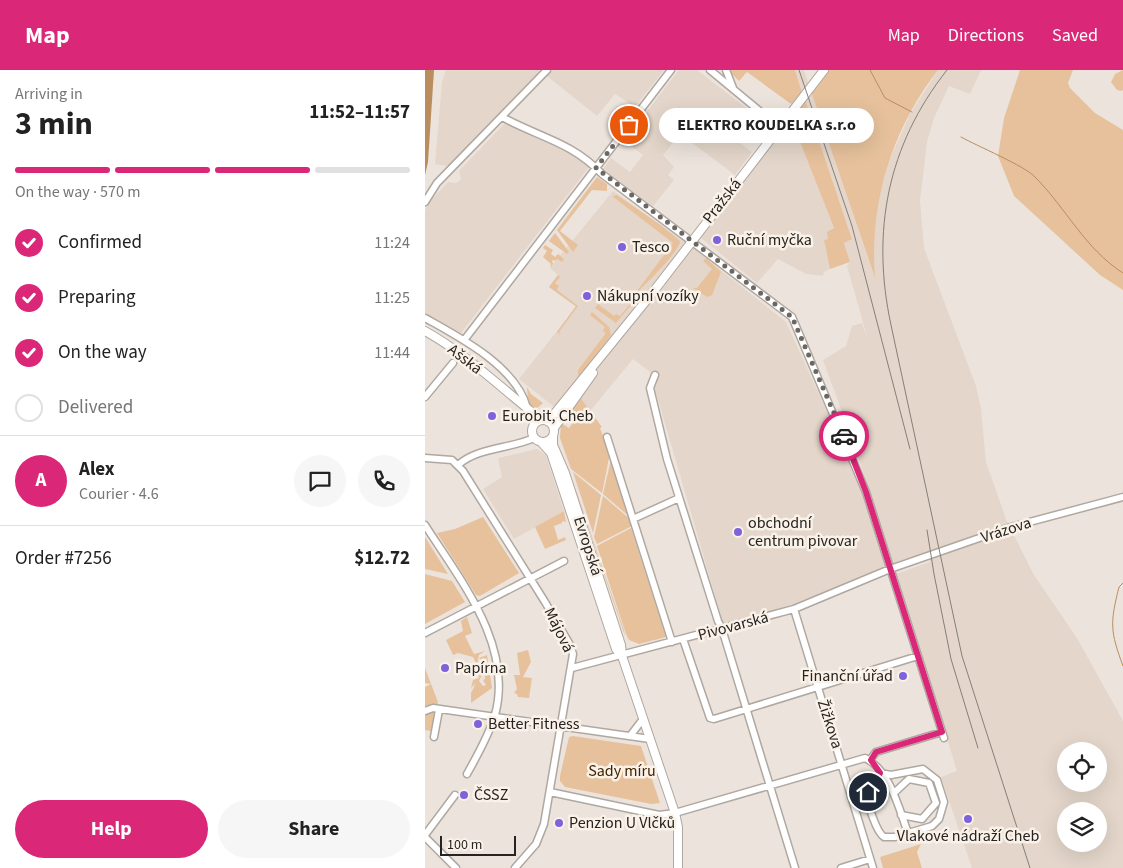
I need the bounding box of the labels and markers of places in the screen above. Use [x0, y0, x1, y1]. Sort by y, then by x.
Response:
pin [608, 104, 650, 146]
callout: ELEKTRO KOUDELKA s.r.o [659, 108, 874, 142]
place label: Ruční myčka [727, 229, 812, 251]
marker: Ruční myčka [711, 234, 723, 246]
place label: Tesco [632, 236, 670, 258]
marker: Tesco [616, 241, 628, 253]
place label: Nákupní vozíky [597, 285, 699, 307]
marker: Nákupní vozíky [581, 290, 593, 302]
place label: Eurobit, Cheb [502, 405, 593, 427]
marker: Eurobit, Cheb [486, 410, 498, 422]
place label: obchodní centrum pivovar [748, 512, 858, 552]
marker: obchodní centrum pivovar [732, 526, 744, 538]
place label: Papírna [455, 657, 507, 679]
marker: Papírna [439, 662, 451, 674]
place label: Finanční úřad [802, 665, 893, 687]
marker: Finanční úřad [897, 670, 909, 682]
place label: Better Fitness [488, 713, 580, 735]
marker: Better Fitness [472, 718, 484, 730]
pin [847, 771, 889, 813]
place label: ČSSZ [474, 784, 508, 806]
marker: ČSSZ [458, 789, 470, 801]
place label: Penzion U Vlčků [569, 812, 675, 834]
marker: Vlakové nádraží Cheb [962, 813, 974, 825]
marker: Penzion U Vlčků [553, 817, 565, 829]
place label: Vlakové nádraží Cheb [897, 825, 1039, 847]

